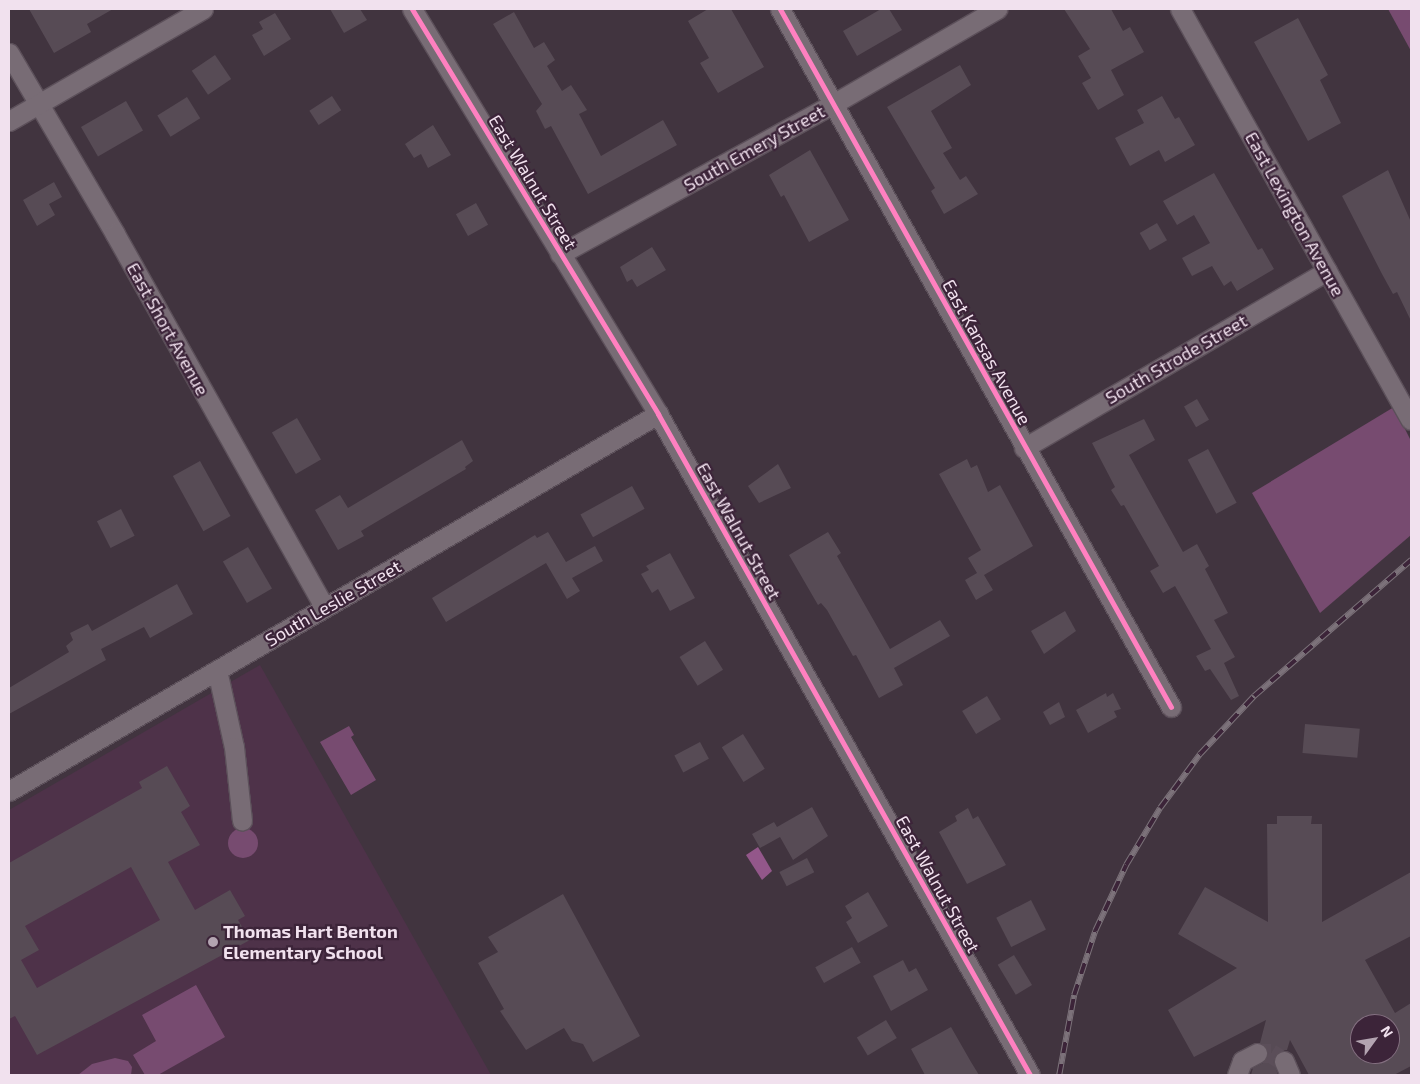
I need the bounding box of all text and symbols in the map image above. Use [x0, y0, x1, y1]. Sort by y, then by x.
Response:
street label: South Emery Street [680, 100, 828, 196]
street label: East Walnut Street [484, 111, 582, 253]
street label: East Lexington Avenue [1241, 128, 1349, 300]
street label: East Short Avenue [122, 259, 214, 399]
street label: East Kansas Avenue [938, 275, 1036, 429]
street label: South Strode Street [1101, 310, 1251, 408]
street label: East Walnut Street [692, 459, 786, 603]
street label: South Leslie Street [261, 555, 405, 651]
street label: East Walnut Street [891, 812, 985, 956]
place label: Thomas Hart Benton Elementary School [223, 921, 398, 964]
marker: Thomas Hart Benton Elementary School [207, 936, 219, 948]
north arrow [1350, 1014, 1400, 1064]
text: N [1377, 1023, 1397, 1040]

